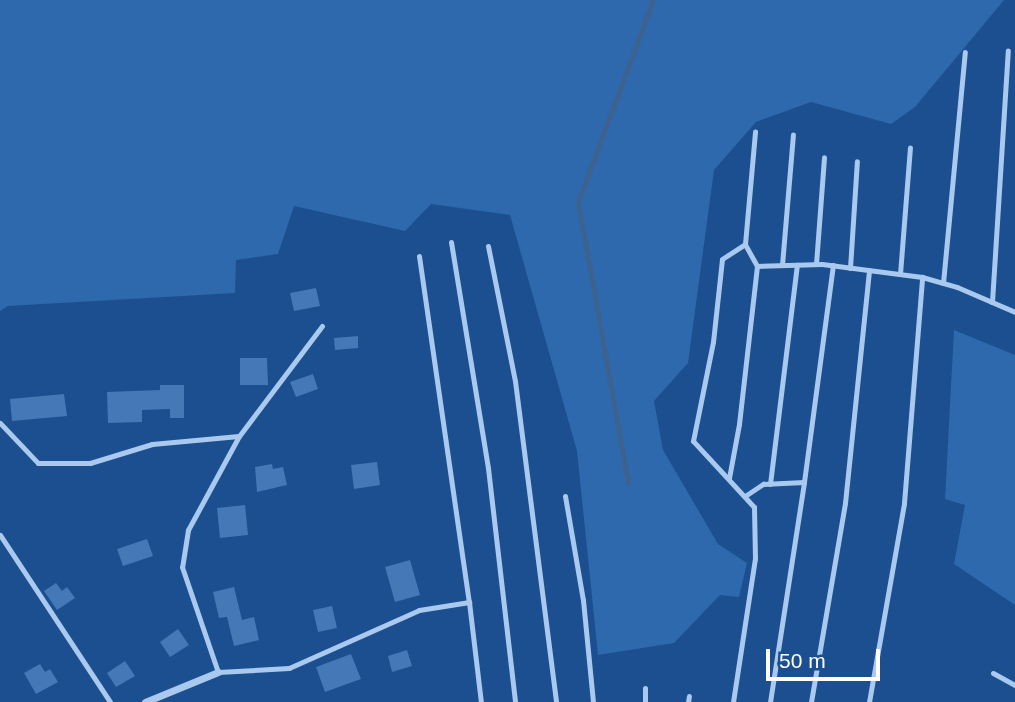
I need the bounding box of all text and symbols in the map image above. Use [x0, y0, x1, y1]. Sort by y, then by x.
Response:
scale bar [770, 636, 884, 680]
text: 50 m [779, 649, 826, 672]

